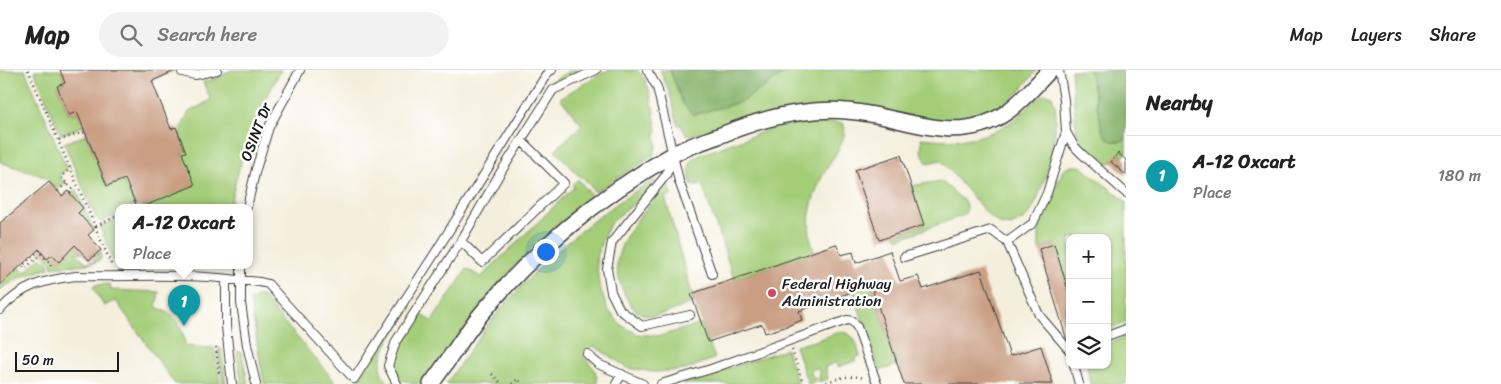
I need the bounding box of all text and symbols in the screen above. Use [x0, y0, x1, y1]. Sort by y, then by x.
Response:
search box [99, 12, 449, 57]
text: Map [25, 14, 69, 56]
text: Search here [157, 18, 257, 51]
text: Map [1290, 19, 1323, 51]
text: Layers [1351, 19, 1402, 51]
text: Share [1430, 19, 1476, 51]
icon: search [117, 21, 145, 49]
text: Nearby [1146, 84, 1212, 122]
street label: OSINT Dr [233, 98, 279, 165]
text: A-12 Oxcart [1193, 145, 1295, 178]
text: 1 [1159, 161, 1165, 190]
text: 180 m [1438, 161, 1481, 190]
text: Place [1193, 178, 1232, 207]
popup [115, 204, 253, 269]
text: A-12 Oxcart [133, 206, 235, 239]
map controls [1066, 234, 1111, 369]
button: + [1066, 234, 1111, 279]
text: Place [133, 239, 171, 268]
your location [533, 239, 559, 265]
place label: Federal Highway Administration [781, 271, 891, 314]
button: − [1066, 279, 1111, 324]
pin: 1 [168, 285, 200, 326]
marker: Federal Highway Administration [766, 287, 778, 299]
button: layers [1066, 324, 1111, 369]
text: 50 m [22, 348, 54, 373]
scale bar [15, 349, 119, 372]

